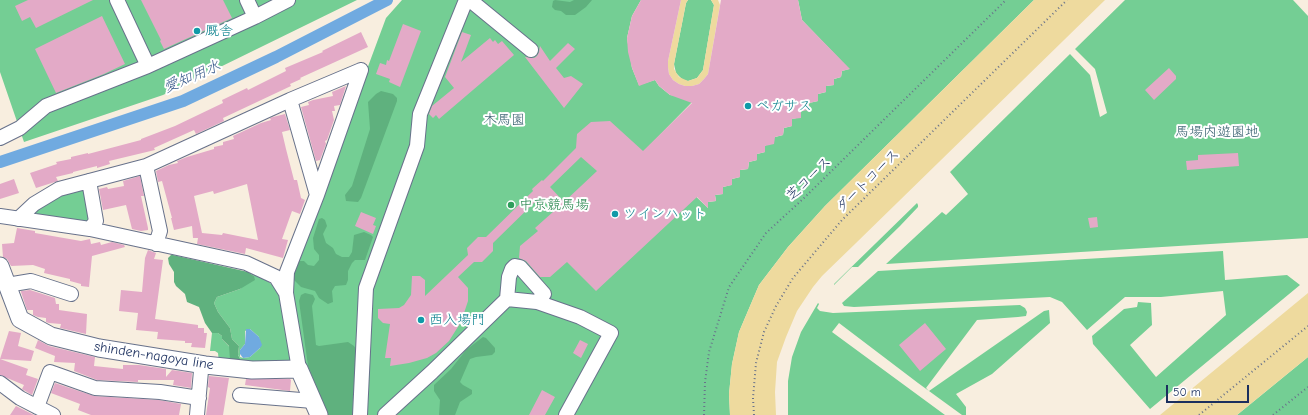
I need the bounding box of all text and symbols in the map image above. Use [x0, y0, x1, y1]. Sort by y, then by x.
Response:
place label: 厩舎 [205, 23, 233, 39]
marker: 厩舎 [192, 26, 202, 36]
water label: 愛知用水 [161, 57, 223, 97]
place label: ペガサス [756, 98, 812, 114]
marker: ペガサス [743, 101, 753, 111]
park label: 木馬園 [483, 112, 525, 128]
park label: 馬場内遊園地 [1175, 124, 1259, 140]
street label: ダートコース [833, 146, 903, 216]
street label: 芝コース [783, 154, 835, 204]
place label: 中京競馬場 [519, 197, 589, 213]
marker: 中京競馬場 [506, 200, 516, 210]
place label: ツインハット [623, 206, 707, 222]
marker: ツインハット [610, 209, 620, 219]
place label: 西入場門 [429, 312, 485, 328]
marker: 西入場門 [416, 315, 426, 325]
street label: shinden-nagoya line [93, 338, 215, 374]
scale bar [1168, 377, 1251, 403]
text: 50 m [1173, 385, 1201, 399]

